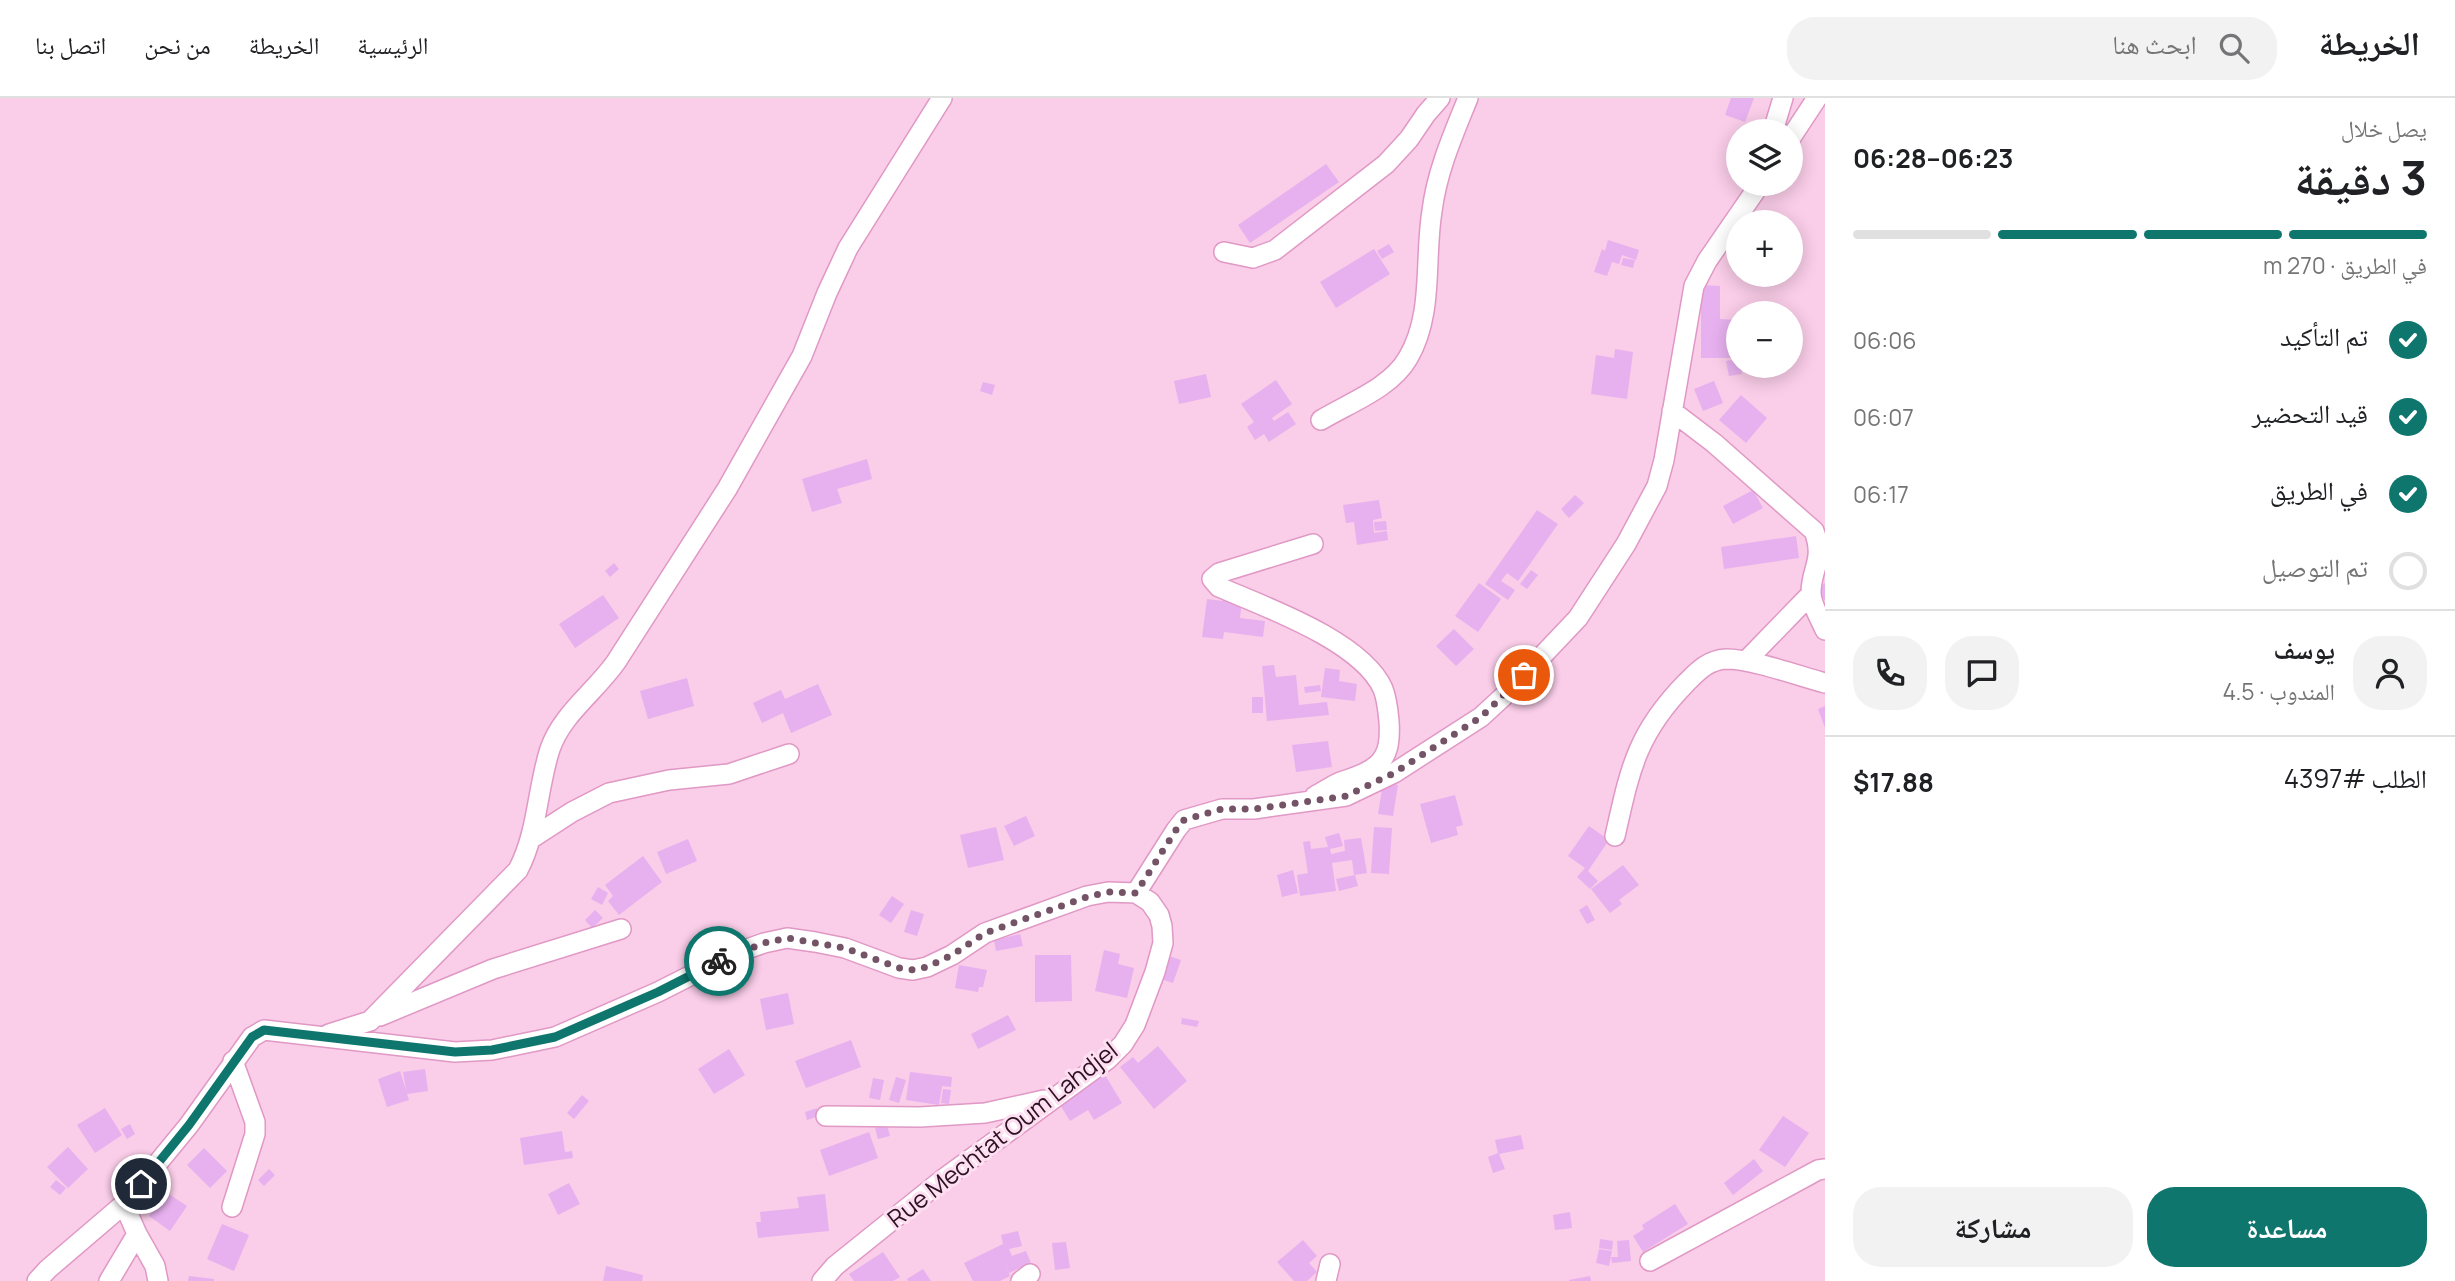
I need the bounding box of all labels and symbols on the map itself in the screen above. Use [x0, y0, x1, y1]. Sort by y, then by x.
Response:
pin [1494, 645, 1554, 705]
courier [684, 926, 754, 996]
street label: Rue Mechtat Oum Lahdjel [880, 1033, 1124, 1234]
pin [111, 1154, 171, 1214]

